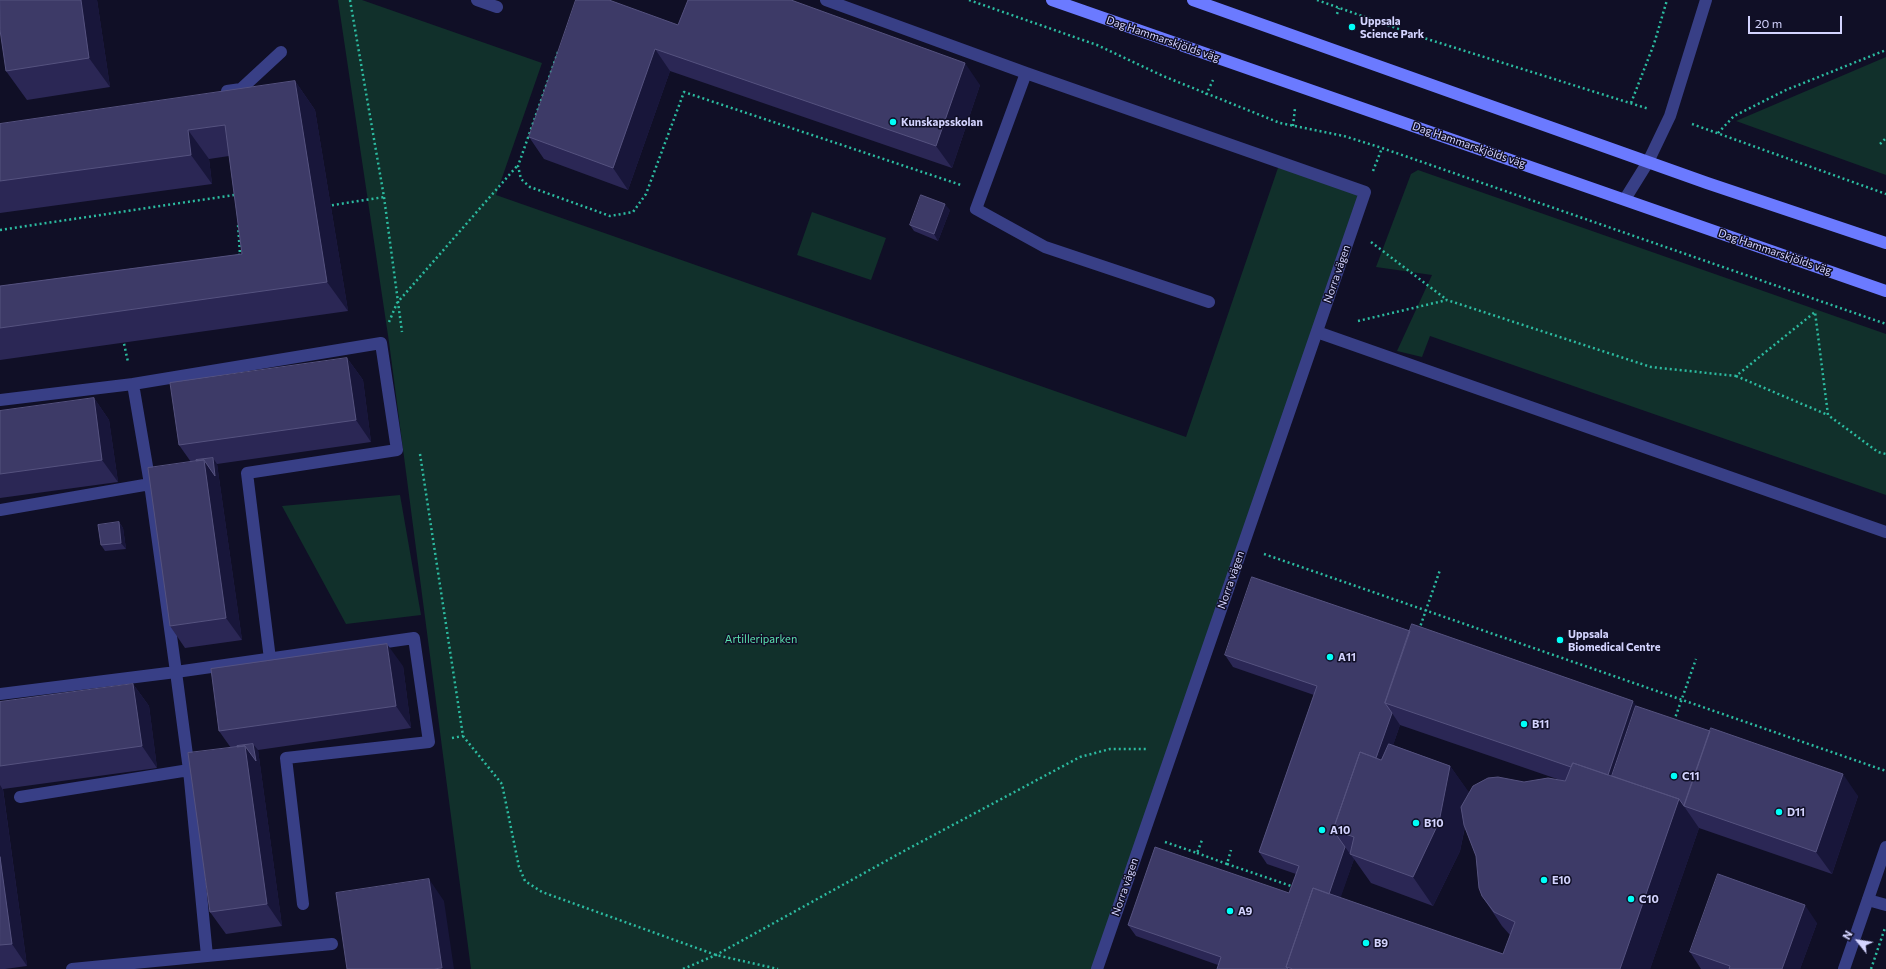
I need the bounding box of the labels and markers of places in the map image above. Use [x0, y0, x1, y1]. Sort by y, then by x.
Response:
place label: Uppsala Science Park [1360, 14, 1424, 40]
marker: Uppsala Science Park [1347, 22, 1357, 32]
place label: Kunskapsskolan [901, 115, 983, 129]
marker: Kunskapsskolan [888, 117, 898, 127]
place label: Uppsala Biomedical Centre [1568, 627, 1661, 653]
marker: Uppsala Biomedical Centre [1555, 635, 1565, 645]
place label: A11 [1338, 650, 1356, 664]
marker: A11 [1325, 652, 1335, 662]
place label: B11 [1532, 717, 1549, 731]
marker: B11 [1519, 719, 1529, 729]
place label: C11 [1682, 769, 1699, 783]
marker: C11 [1669, 771, 1679, 781]
place label: D11 [1787, 805, 1805, 819]
marker: D11 [1774, 807, 1784, 817]
place label: B10 [1424, 816, 1444, 830]
marker: B10 [1411, 818, 1421, 828]
place label: A10 [1330, 823, 1350, 837]
marker: A10 [1317, 825, 1327, 835]
place label: E10 [1552, 873, 1571, 887]
marker: E10 [1539, 875, 1549, 885]
place label: C10 [1639, 892, 1659, 906]
marker: C10 [1626, 894, 1636, 904]
place label: A9 [1238, 904, 1252, 918]
marker: A9 [1225, 906, 1235, 916]
place label: B9 [1374, 936, 1388, 950]
marker: B9 [1361, 938, 1371, 948]

